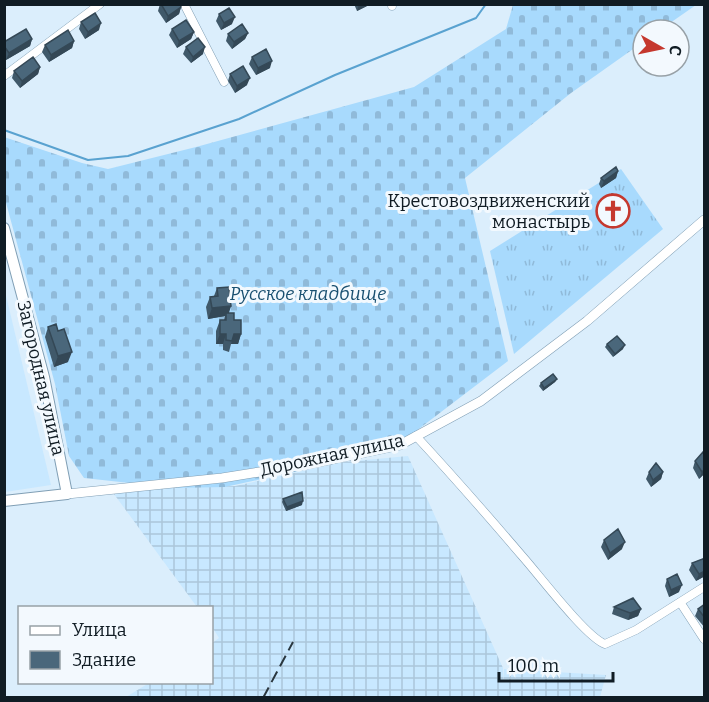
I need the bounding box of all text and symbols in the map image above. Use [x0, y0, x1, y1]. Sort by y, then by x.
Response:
north arrow [631, 18, 691, 78]
text: С [665, 44, 685, 57]
place label: Крестовоздвиженский монастырь [387, 190, 590, 233]
church icon: Крестовоздвиженский монастырь [595, 193, 631, 229]
park label: Русское кладбище [230, 283, 386, 305]
street label: Загородная улица [12, 298, 70, 458]
street label: Дорожная улица [258, 429, 406, 481]
legend [18, 606, 213, 684]
text: Улица [72, 619, 127, 641]
scale bar [499, 645, 613, 683]
text: Здание [72, 649, 136, 671]
text: 100 m [508, 655, 559, 677]

